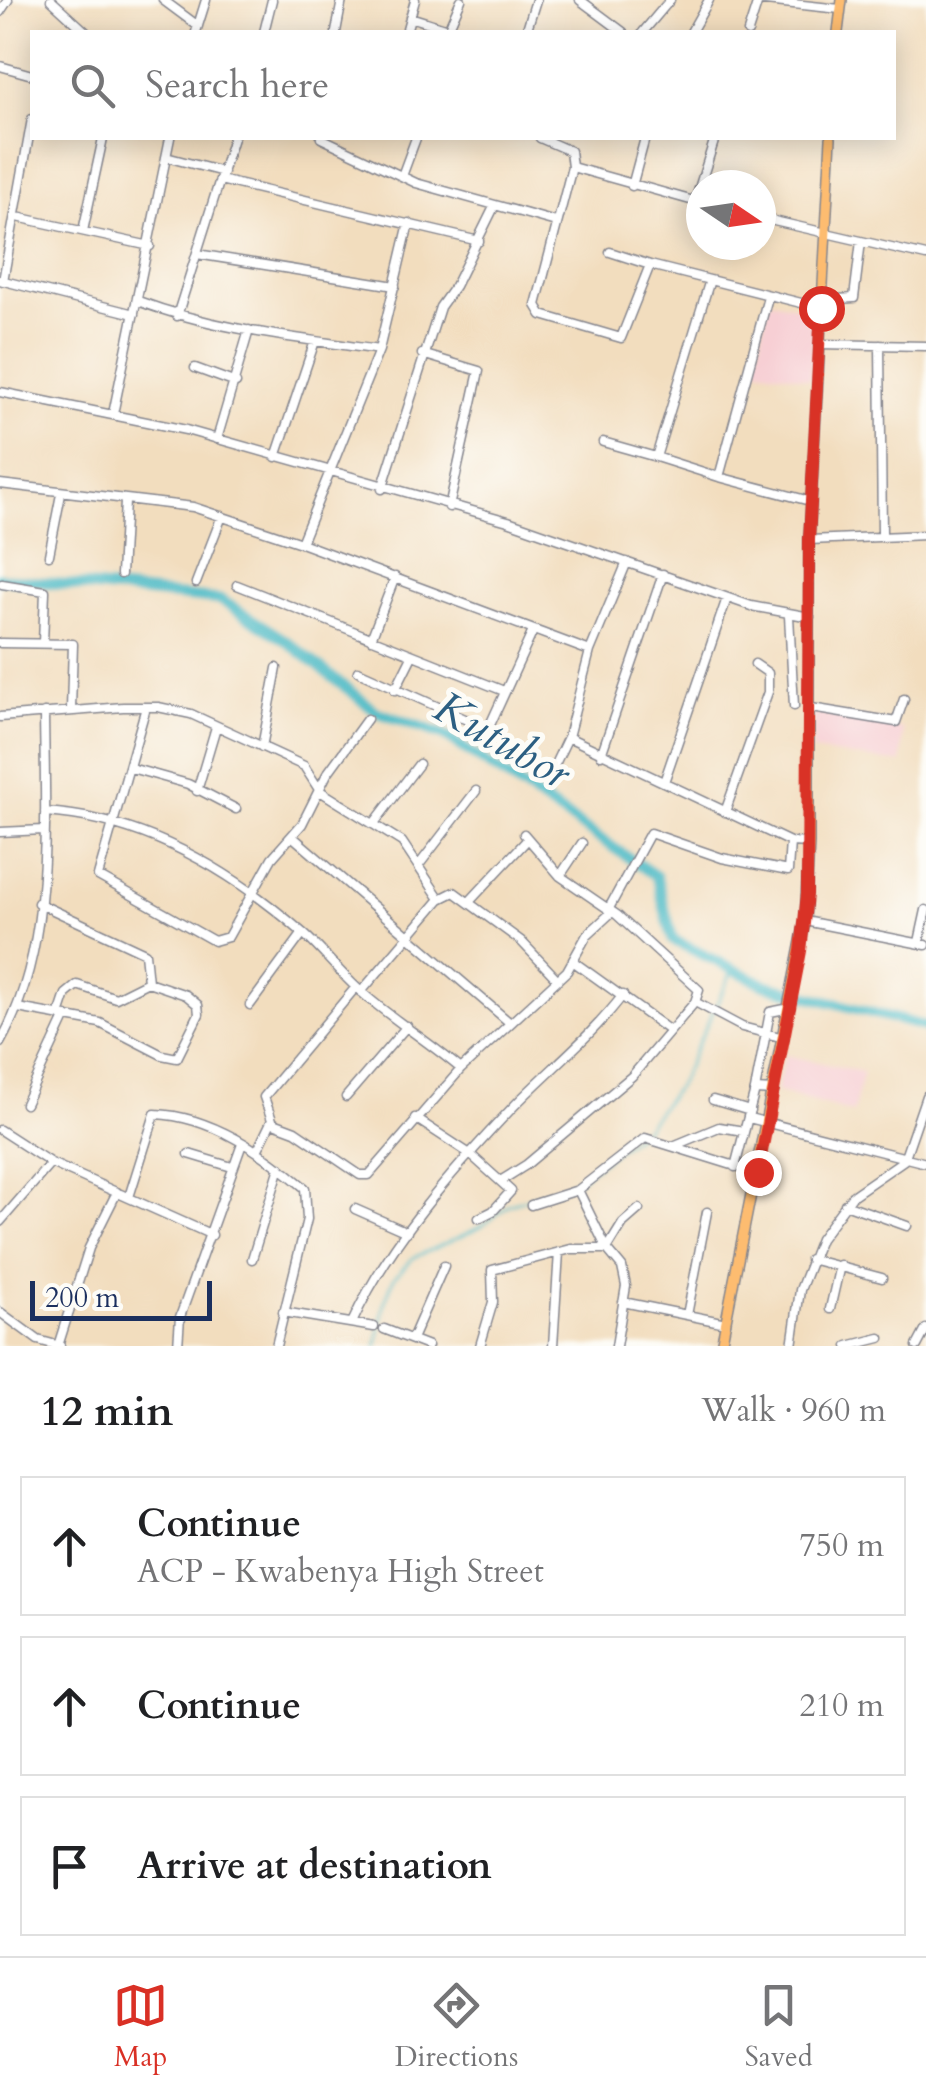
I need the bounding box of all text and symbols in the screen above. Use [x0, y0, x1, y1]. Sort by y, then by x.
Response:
search box [30, 30, 896, 140]
icon: search [65, 58, 120, 113]
text: Search here [145, 59, 329, 111]
north arrow [686, 170, 776, 260]
route start [799, 286, 845, 332]
water label: Kutubor [423, 677, 583, 804]
route end [736, 1150, 782, 1196]
scale bar [30, 1276, 212, 1320]
text: 200 m [45, 1279, 119, 1317]
text: 12 min [40, 1383, 173, 1440]
text: Walk · 960 m [701, 1389, 886, 1433]
text: Continue [137, 1498, 301, 1550]
icon: ahead [42, 1519, 97, 1574]
text: 750 m [799, 1524, 884, 1568]
text: ACP - Kwabenya High Street [137, 1550, 544, 1594]
icon: ahead [42, 1679, 97, 1734]
text: Continue [137, 1680, 301, 1732]
text: 210 m [799, 1684, 884, 1728]
icon: arrive [42, 1839, 97, 1894]
text: Arrive at destination [137, 1840, 492, 1892]
tab: Map [113, 1978, 168, 2076]
tab: Directions [395, 1978, 518, 2076]
tab: Saved [745, 1978, 813, 2076]

